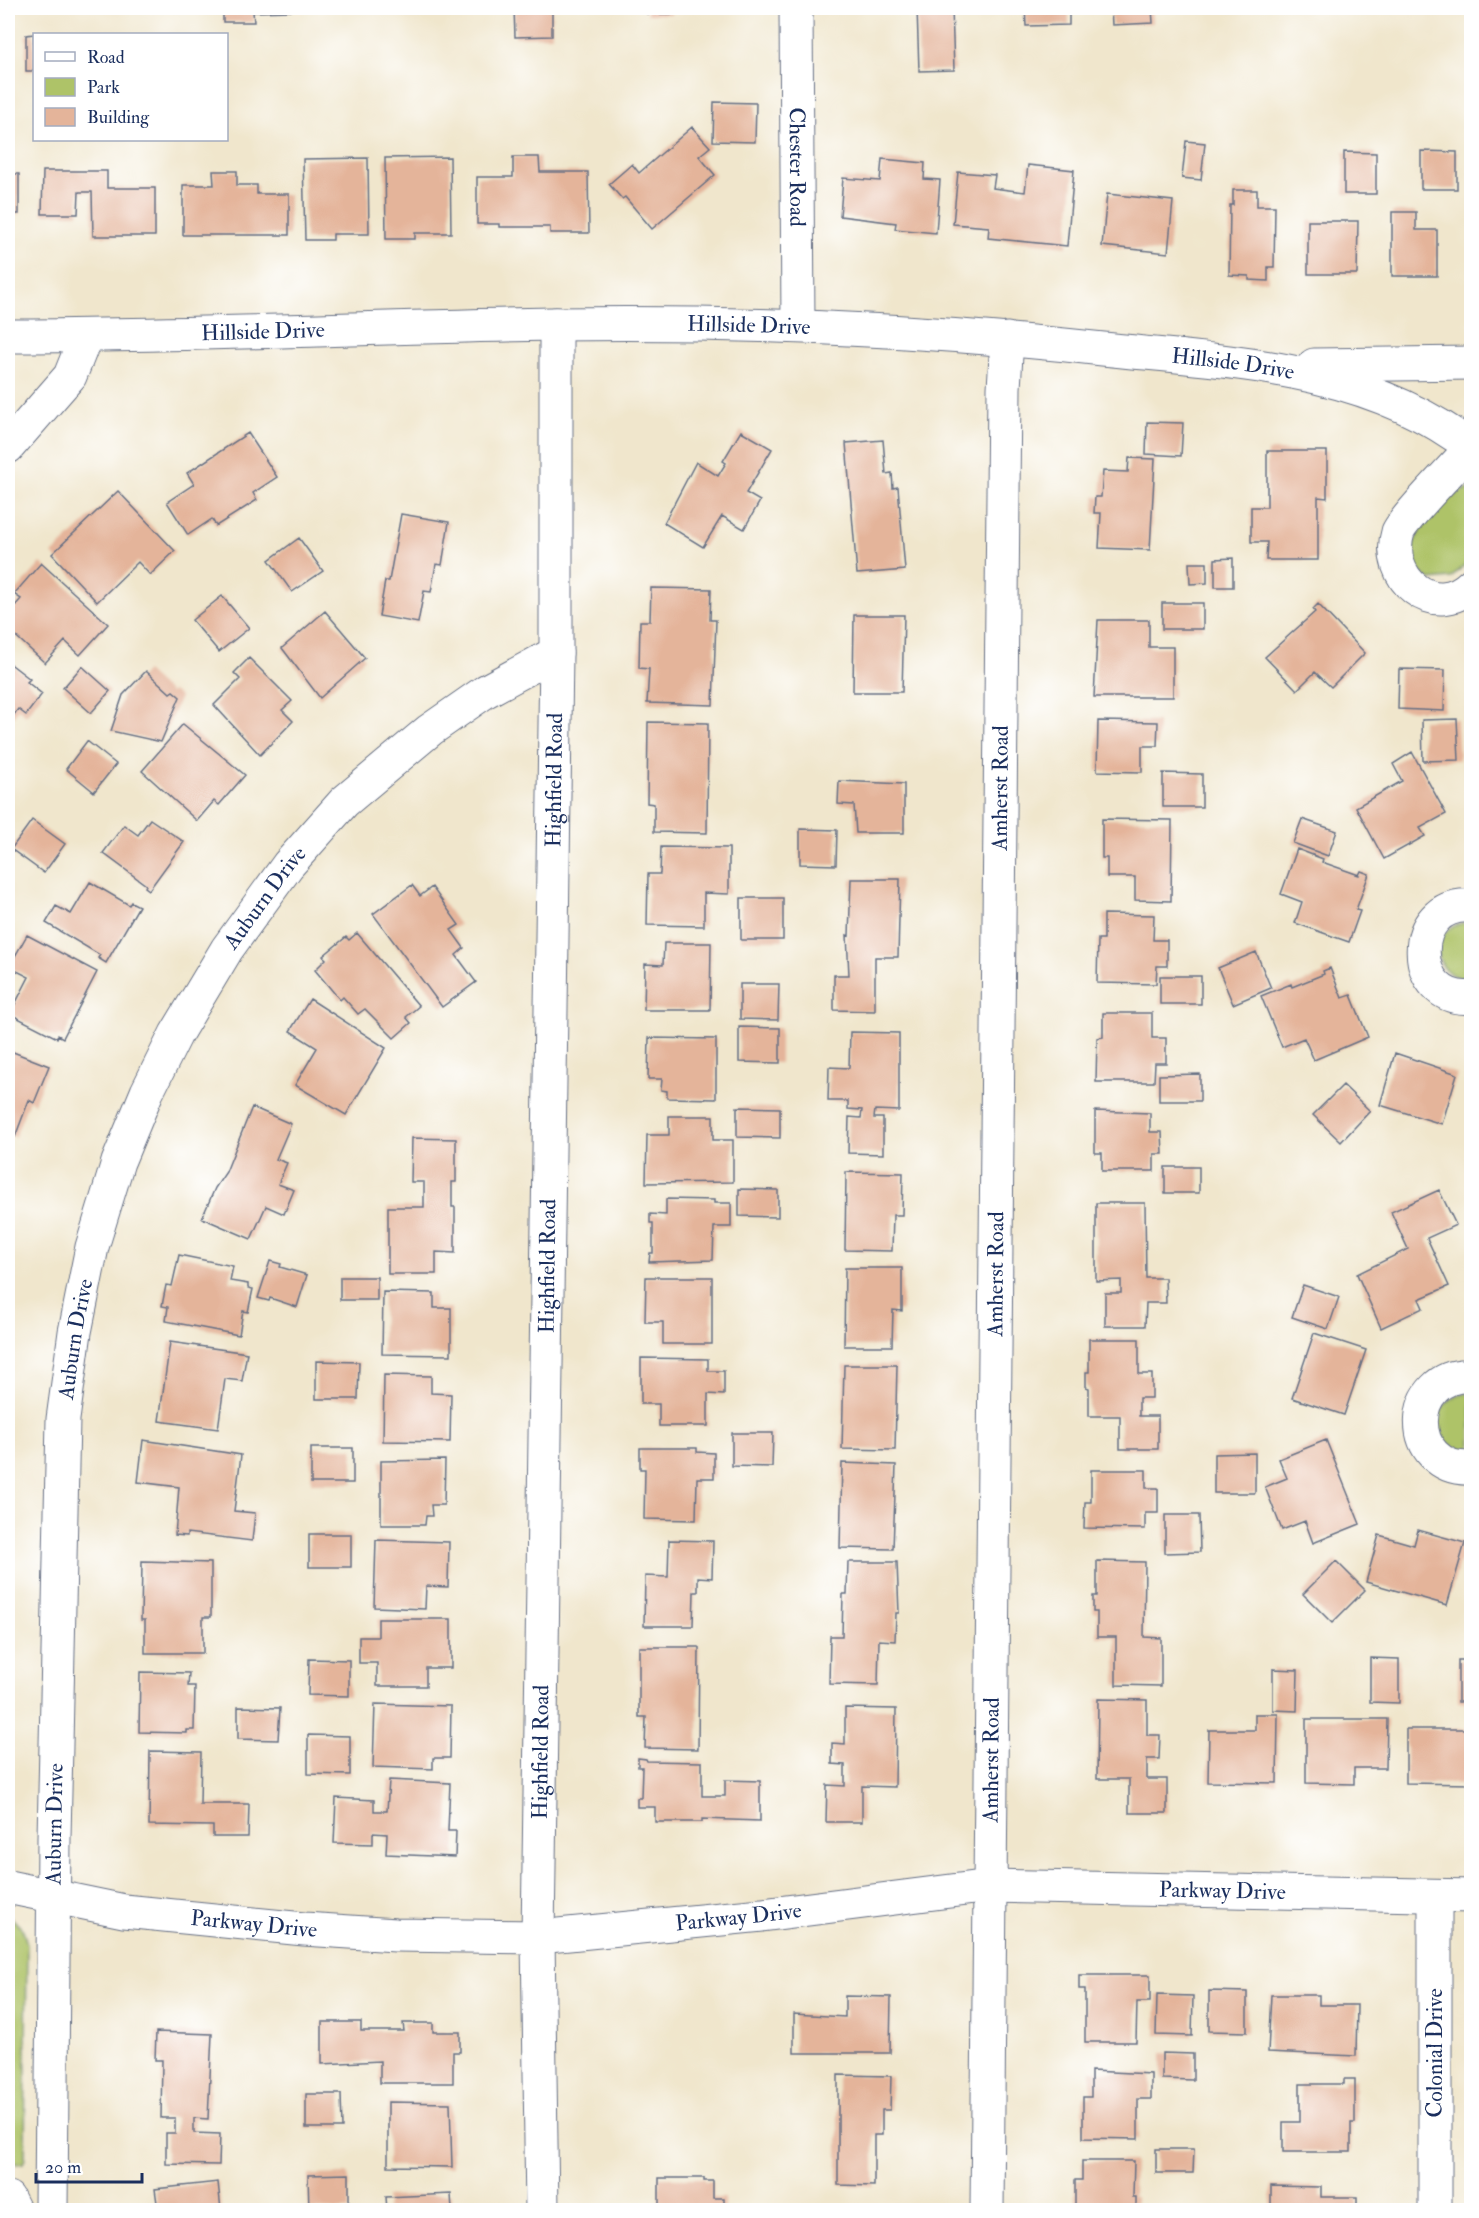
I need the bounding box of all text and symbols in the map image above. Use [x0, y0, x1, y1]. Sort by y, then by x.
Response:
legend [33, 33, 228, 141]
text: Road [87, 46, 125, 69]
text: Park [87, 76, 120, 99]
text: Building [87, 106, 150, 129]
street label: Chester Road [783, 107, 811, 227]
street label: Hillside Drive [687, 310, 811, 341]
street label: Hillside Drive [201, 316, 325, 347]
street label: Hillside Drive [1170, 342, 1297, 386]
street label: Highfield Road [539, 712, 569, 848]
street label: Amherst Road [986, 725, 1015, 852]
street label: Auburn Drive [217, 840, 312, 956]
street label: Highfield Road [532, 1198, 562, 1334]
street label: Amherst Road [981, 1211, 1010, 1338]
street label: Auburn Drive [52, 1276, 99, 1402]
street label: Highfield Road [526, 1684, 556, 1820]
street label: Amherst Road [977, 1697, 1006, 1824]
street label: Auburn Drive [40, 1763, 70, 1886]
street label: Parkway Drive [1159, 1876, 1286, 1906]
street label: Parkway Drive [674, 1896, 803, 1937]
street label: Parkway Drive [189, 1904, 318, 1944]
street label: Colonial Drive [1421, 1988, 1449, 2118]
scale bar [36, 2146, 142, 2184]
text: 20 m [45, 2156, 81, 2179]

